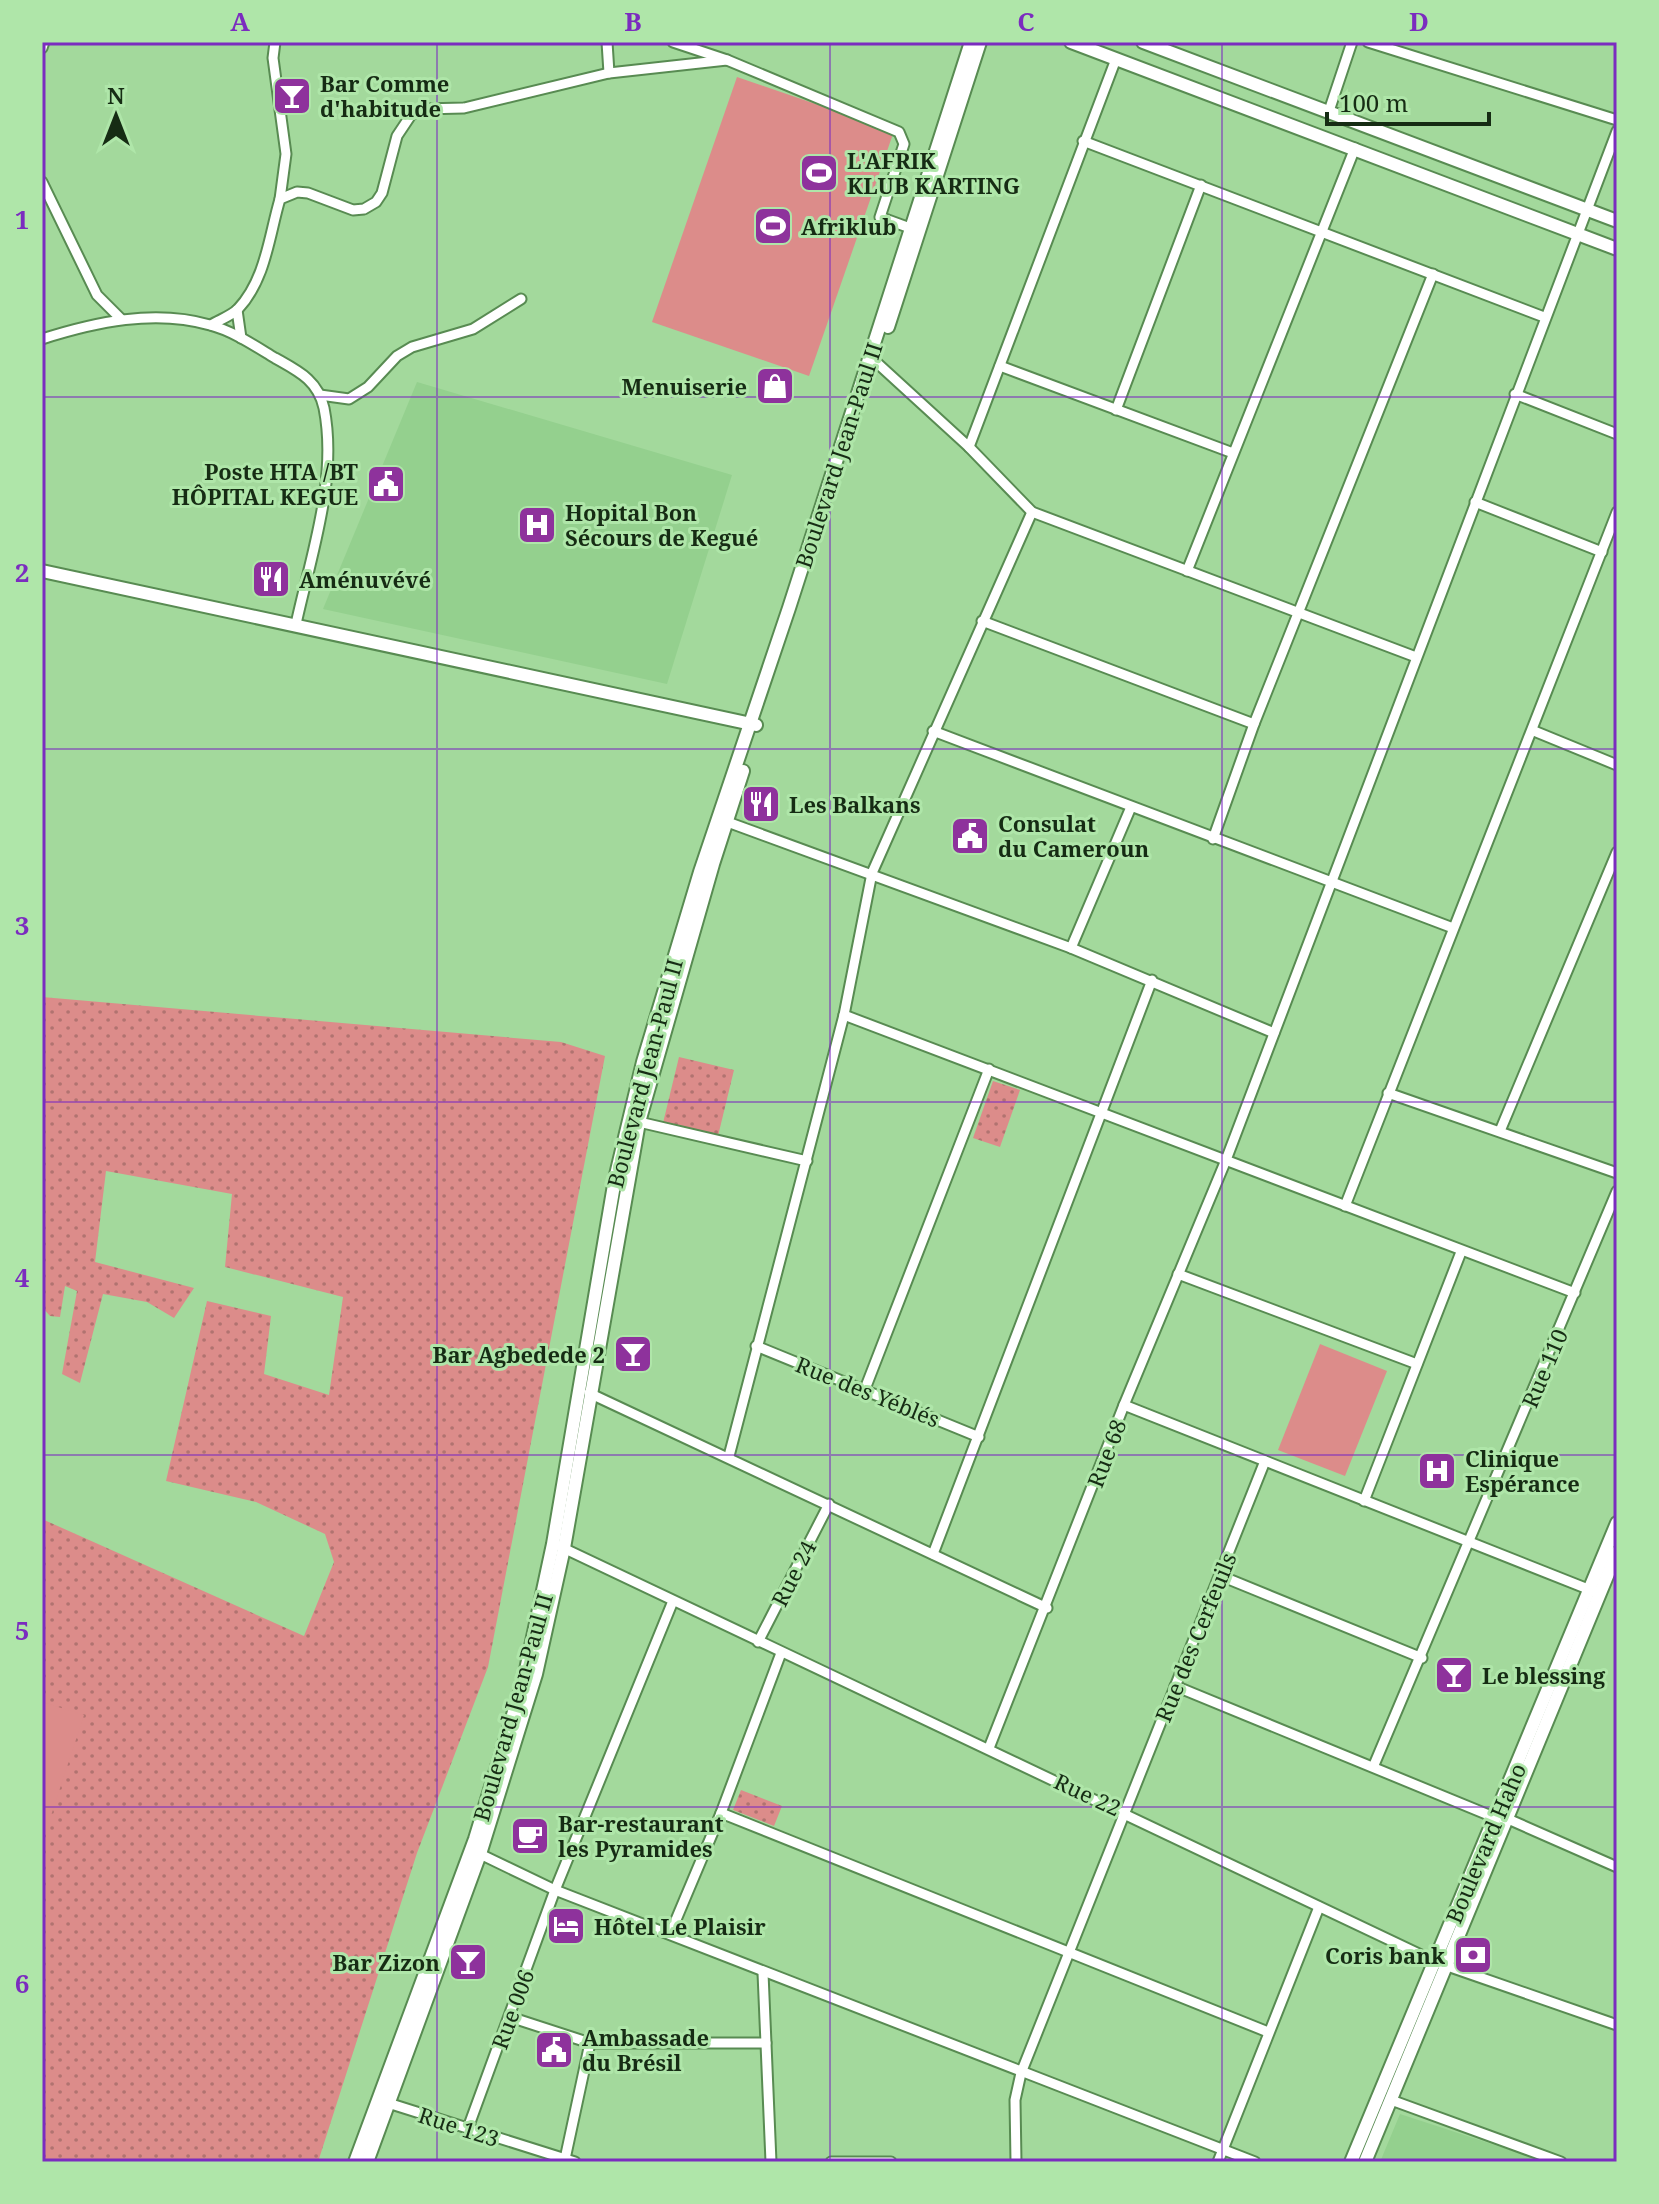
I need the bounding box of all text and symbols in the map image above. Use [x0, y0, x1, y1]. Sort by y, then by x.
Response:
text: A [230, 3, 250, 39]
text: B [624, 3, 642, 39]
text: C [1017, 3, 1035, 39]
text: D [1409, 3, 1429, 39]
place label: Bar Comme d'habitude [320, 68, 449, 123]
bar icon: Bar Comme d'habitude [271, 75, 313, 117]
north arrow [76, 76, 156, 156]
scale bar [1327, 76, 1489, 126]
text: N [107, 80, 125, 110]
text: 100 m [1339, 86, 1408, 119]
place label: L'AFRIK KLUB KARTING [847, 145, 1020, 200]
sports icon: L'AFRIK KLUB KARTING [798, 152, 840, 194]
text: 1 [15, 201, 29, 237]
sports icon: Afriklub [752, 205, 794, 247]
place label: Afriklub [801, 211, 896, 241]
street label: Boulevard Jean-Paul II [787, 338, 889, 572]
shop icon: Menuiserie [754, 365, 796, 407]
place label: Menuiserie [621, 371, 747, 401]
place label: Poste HTA /BT HÔPITAL KEGUE [172, 456, 359, 511]
public building icon: Poste HTA /BT HÔPITAL KEGUE [365, 463, 407, 505]
place label: Hopital Bon Sécours de Kegué [565, 497, 758, 552]
hospital icon: Hopital Bon Sécours de Kegué [516, 504, 558, 546]
text: 2 [15, 554, 29, 590]
restaurant icon: Aménuvévé [250, 558, 292, 600]
place label: Aménuvévé [299, 564, 431, 594]
restaurant icon: Les Balkans [740, 783, 782, 825]
place label: Les Balkans [789, 789, 920, 819]
place label: Consulat du Cameroun [998, 808, 1150, 863]
public building icon: Consulat du Cameroun [949, 815, 991, 857]
text: 3 [15, 907, 29, 943]
street label: Boulevard Jean-Paul II [599, 955, 689, 1191]
text: 4 [15, 1259, 30, 1295]
street label: Rue 110 [1514, 1324, 1574, 1412]
bar icon: Bar Agbedede 2 [612, 1333, 654, 1375]
place label: Bar Agbedede 2 [433, 1339, 605, 1369]
street label: Rue des Yéblés [792, 1348, 944, 1434]
street label: Rue 68 [1079, 1415, 1133, 1491]
place label: Clinique Espérance [1465, 1443, 1580, 1498]
hospital icon: Clinique Espérance [1416, 1450, 1458, 1492]
street label: Rue 24 [764, 1535, 822, 1611]
street label: Rue des Cerfeuils [1147, 1548, 1243, 1726]
street label: Boulevard Jean-Paul II [465, 1590, 559, 1824]
text: 5 [15, 1612, 29, 1648]
bar icon: Le blessing [1433, 1654, 1475, 1696]
place label: Le blessing [1482, 1660, 1606, 1690]
street label: Boulevard Haho [1438, 1759, 1532, 1927]
street label: Rue 22 [1050, 1766, 1126, 1822]
place label: Bar-restaurant les Pyramides [558, 1808, 724, 1863]
cafe icon: Bar-restaurant les Pyramides [509, 1815, 551, 1857]
hotel icon: Hôtel Le Plaisir [545, 1905, 587, 1947]
place label: Hôtel Le Plaisir [594, 1911, 766, 1941]
bank icon: Coris bank [1452, 1934, 1494, 1976]
place label: Coris bank [1325, 1940, 1445, 1970]
bar icon: Bar Zizon [447, 1941, 489, 1983]
place label: Bar Zizon [333, 1947, 440, 1977]
text: 6 [15, 1965, 29, 2001]
street label: Rue 006 [484, 1965, 540, 2053]
place label: Ambassade du Brésil [582, 2022, 709, 2077]
public building icon: Ambassade du Brésil [533, 2029, 575, 2071]
street label: Rue 123 [415, 2099, 503, 2153]

